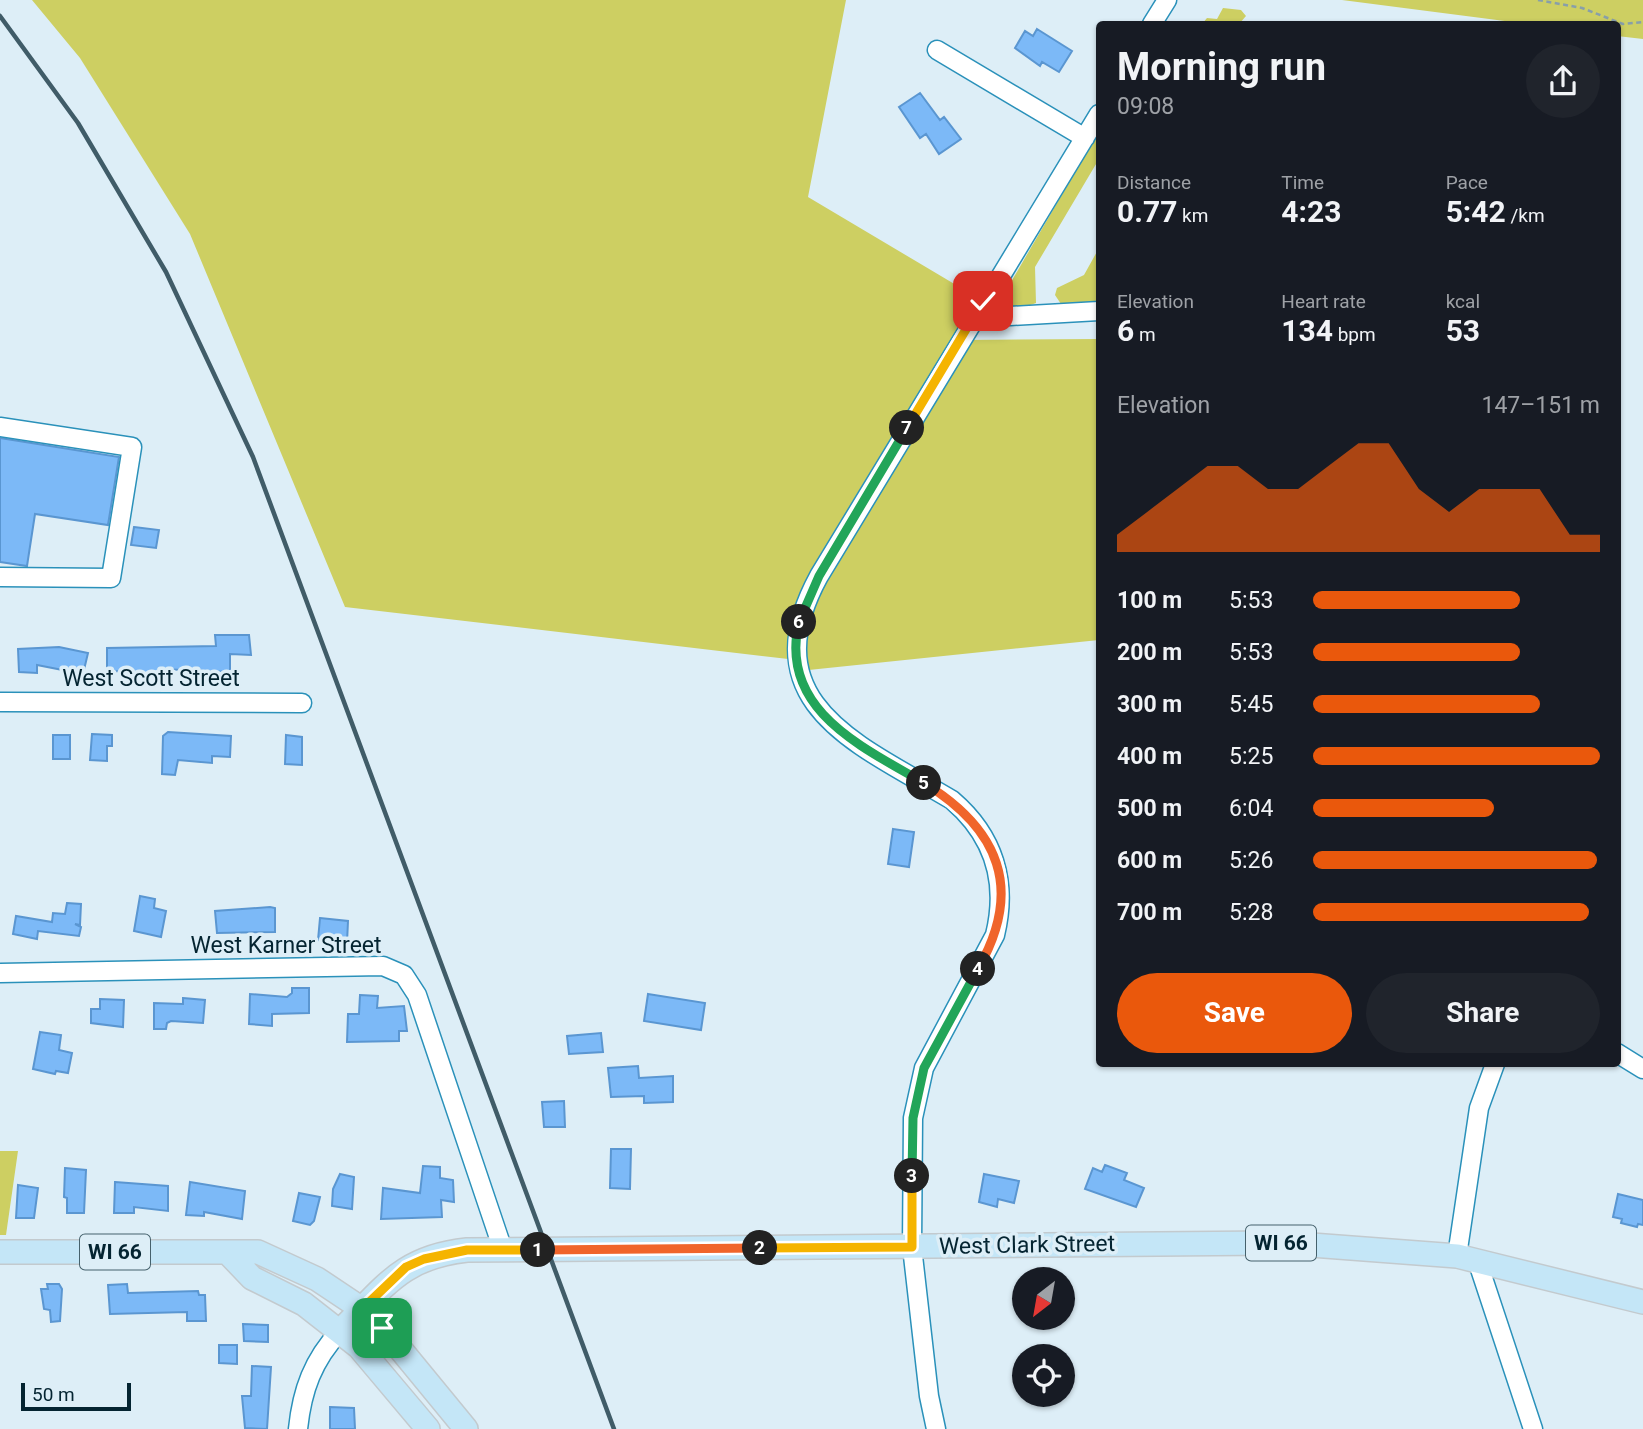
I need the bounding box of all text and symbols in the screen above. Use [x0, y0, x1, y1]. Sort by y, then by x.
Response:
button: share [1526, 44, 1600, 118]
text: Morning run [1117, 45, 1326, 89]
text: 09:08 [1117, 93, 1174, 120]
text: Distance [1117, 171, 1191, 194]
text: Time [1281, 171, 1324, 194]
text: Pace [1446, 171, 1488, 194]
text: 0.77 [1117, 194, 1177, 229]
text: 4:23 [1281, 194, 1341, 229]
text: 5:42 [1446, 194, 1506, 229]
text: km [1177, 204, 1208, 227]
text: /km [1506, 204, 1545, 227]
pin [953, 271, 1013, 331]
icon: check [964, 282, 1002, 320]
text: Elevation [1117, 290, 1194, 313]
text: Heart rate [1281, 290, 1366, 313]
text: kcal [1446, 290, 1480, 313]
text: 6 [1117, 313, 1134, 348]
text: 134 [1281, 313, 1333, 348]
text: 53 [1446, 313, 1480, 348]
text: m [1134, 323, 1156, 346]
text: bpm [1333, 323, 1376, 346]
text: Elevation [1117, 392, 1210, 419]
text: 147–151 m [1481, 392, 1600, 419]
pin: 7 [890, 410, 925, 446]
text: 7 [901, 416, 912, 439]
text: 100 m [1117, 587, 1182, 614]
text: 5:53 [1229, 587, 1273, 614]
pin: 6 [782, 604, 816, 640]
text: 6 [793, 610, 804, 633]
text: 200 m [1117, 639, 1182, 666]
text: 5:53 [1229, 639, 1273, 666]
street label: West Scott Street [62, 665, 240, 692]
text: 300 m [1117, 691, 1182, 718]
text: 5:45 [1229, 691, 1273, 718]
text: 400 m [1117, 743, 1182, 770]
text: 5:25 [1229, 743, 1273, 770]
pin: 5 [906, 766, 942, 800]
text: 5 [918, 771, 929, 794]
text: 500 m [1117, 795, 1182, 822]
text: 6:04 [1229, 795, 1273, 822]
text: 600 m [1117, 847, 1182, 874]
text: 5:26 [1229, 847, 1273, 874]
text: 700 m [1117, 899, 1182, 926]
text: 5:28 [1229, 899, 1273, 926]
street label: West Karner Street [190, 932, 382, 959]
pin: 4 [960, 951, 996, 986]
text: 4 [972, 957, 983, 980]
button: Save [1117, 973, 1352, 1053]
button: Share [1366, 973, 1600, 1053]
pin: 3 [894, 1158, 930, 1194]
text: 3 [906, 1164, 917, 1187]
road number: WI 66 [1246, 1226, 1316, 1260]
pin: 2 [742, 1230, 778, 1266]
street label: West Clark Street [939, 1230, 1115, 1260]
pin: 1 [520, 1232, 556, 1268]
road number: WI 66 [80, 1234, 150, 1270]
text: 2 [754, 1236, 765, 1259]
text: 1 [532, 1238, 543, 1261]
north arrow [1012, 1267, 1074, 1330]
map controls [1012, 1267, 1075, 1407]
pin [352, 1298, 412, 1358]
icon: arrive [363, 1309, 401, 1347]
button: locate [1012, 1344, 1075, 1407]
scale bar [21, 1380, 131, 1412]
text: 50 m [32, 1383, 75, 1406]

